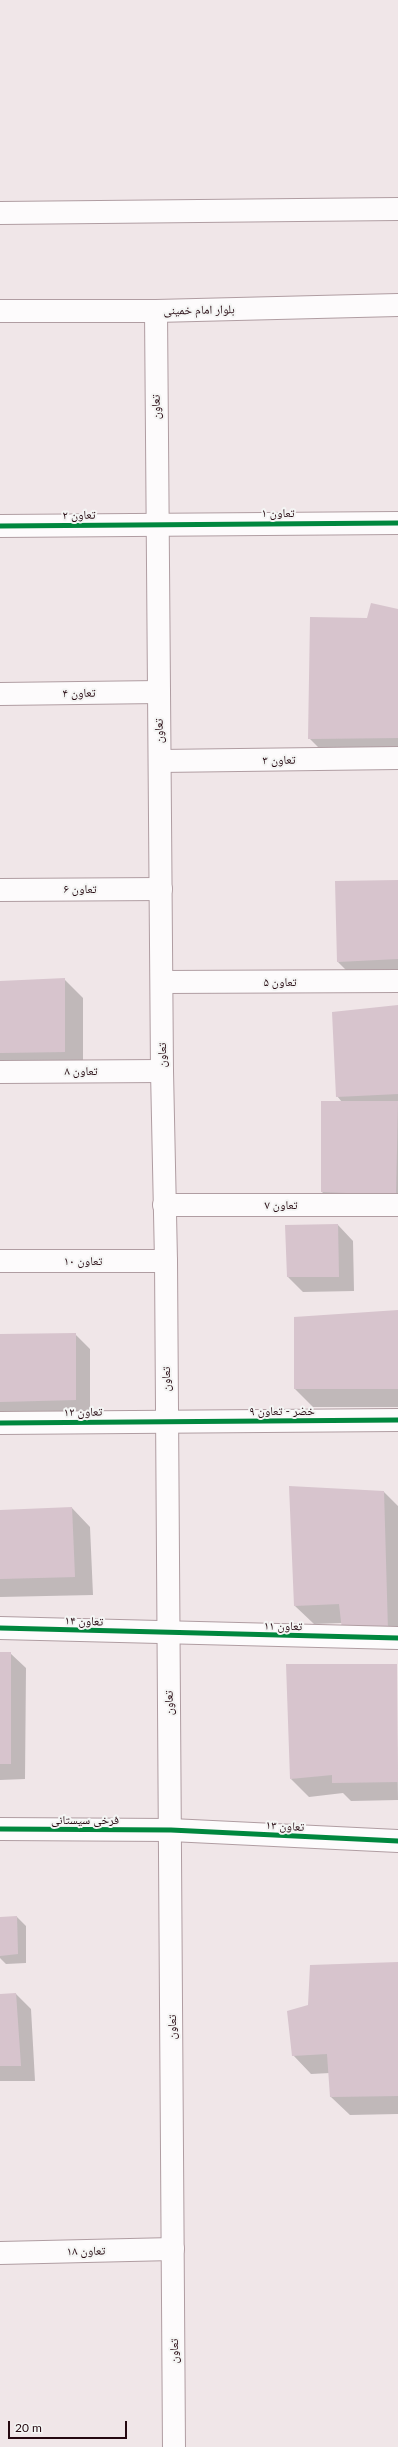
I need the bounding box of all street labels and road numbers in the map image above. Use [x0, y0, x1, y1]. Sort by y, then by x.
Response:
street label: بلوار امام خمینی [163, 302, 235, 318]
street label: تعاون [149, 394, 163, 420]
street label: تعاون ۱ [261, 506, 295, 520]
street label: تعاون ۲ [62, 508, 96, 522]
street label: تعاون ۴ [62, 686, 96, 700]
street label: تعاون [152, 718, 166, 744]
street label: تعاون ۳ [262, 753, 296, 767]
street label: تعاون ۶ [63, 882, 97, 896]
street label: تعاون ۵ [263, 975, 297, 989]
street label: تعاون [155, 1043, 169, 1067]
street label: تعاون ۸ [64, 1064, 98, 1078]
street label: تعاون ۷ [264, 1198, 298, 1212]
street label: تعاون ۱۰ [64, 1254, 102, 1268]
street label: تعاون [159, 1367, 173, 1391]
street label: تعاون ۱۲ [64, 1404, 102, 1420]
street label: خضر - تعاون ۹ [249, 1404, 315, 1418]
street label: تعاون ۱۴ [64, 1613, 104, 1629]
street label: تعاون ۱۱ [264, 1618, 302, 1634]
street label: تعاون [162, 1690, 176, 1716]
street label: فرخی سیستانی [51, 1813, 119, 1827]
street label: تعاون ۱۳ [265, 1818, 305, 1834]
street label: تعاون [165, 2015, 179, 2039]
street label: تعاون ۱۸ [67, 2243, 105, 2259]
street label: تعاون [167, 2339, 181, 2363]

